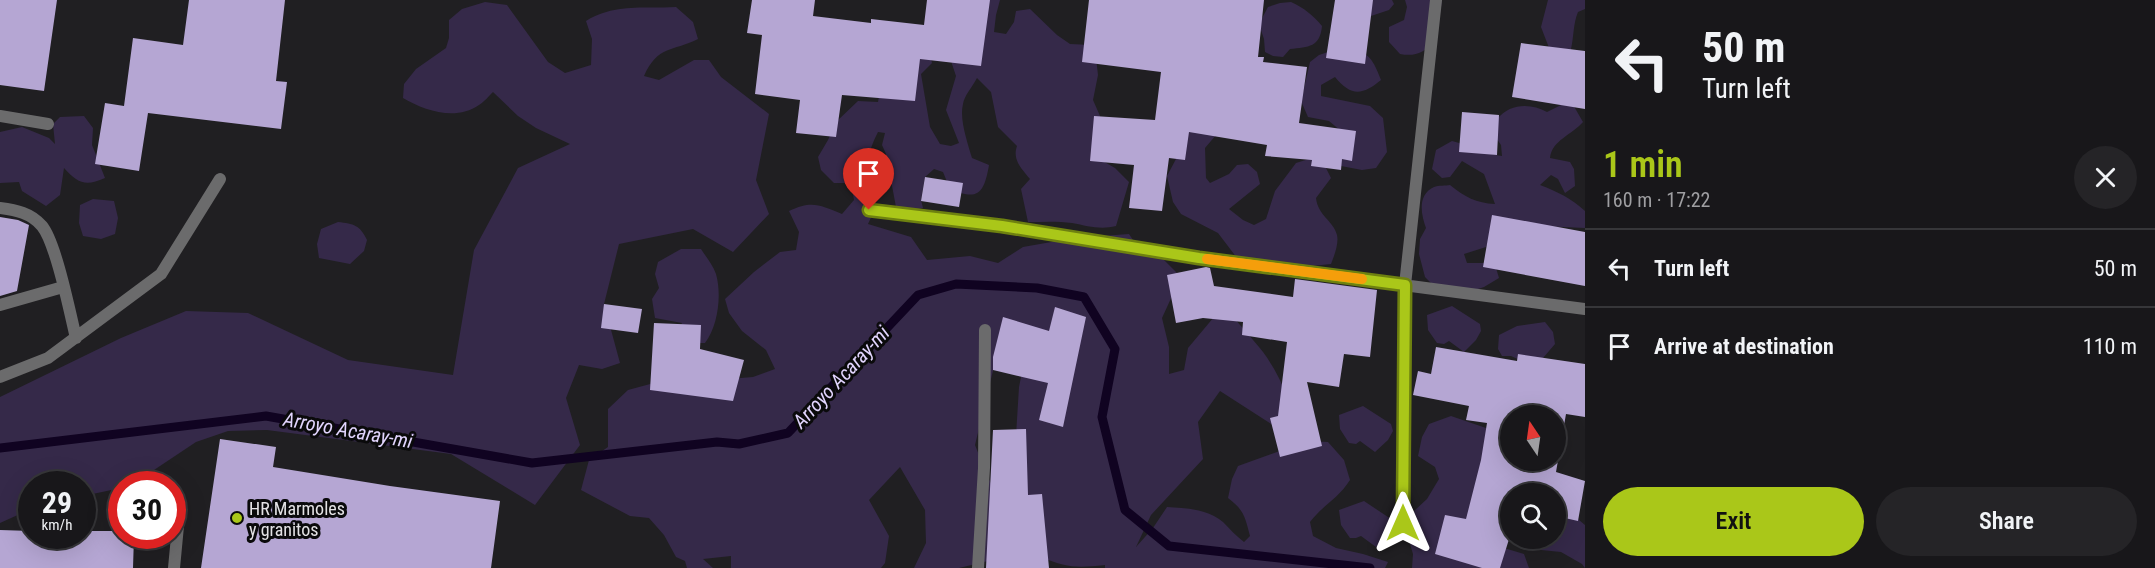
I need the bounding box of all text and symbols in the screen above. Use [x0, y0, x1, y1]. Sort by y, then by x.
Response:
text: 50 m [1702, 23, 1785, 72]
icon: left [1603, 24, 1681, 102]
text: Turn left [1702, 73, 1791, 105]
text: 1 min [1603, 144, 1683, 186]
button: close [2074, 146, 2137, 209]
pin [843, 148, 894, 210]
icon: arrive [852, 157, 885, 190]
text: 160 m · 17:22 [1603, 188, 1710, 212]
icon: left [1603, 252, 1636, 285]
text: Turn left [1654, 256, 1729, 281]
text: 50 m [2094, 256, 2137, 281]
water label: Arroyo Acaray-mi [787, 321, 895, 434]
icon: arrive [1603, 330, 1636, 363]
text: Arrive at destination [1654, 334, 1834, 359]
text: 110 m [2083, 334, 2137, 359]
north arrow [1500, 405, 1566, 471]
map controls [1500, 405, 1566, 549]
water label: Arroyo Acaray-mi [281, 407, 415, 453]
speed limit sign: 30 [108, 471, 186, 549]
button: search [1500, 483, 1566, 549]
text: 29 [42, 485, 72, 520]
button: Exit [1603, 487, 1864, 556]
button: Share [1876, 487, 2137, 556]
position arrow [1371, 491, 1435, 555]
place label: HR Marmoles y granitos [249, 498, 345, 540]
marker: HR Marmoles y granitos [230, 511, 244, 525]
text: km/h [42, 516, 72, 534]

